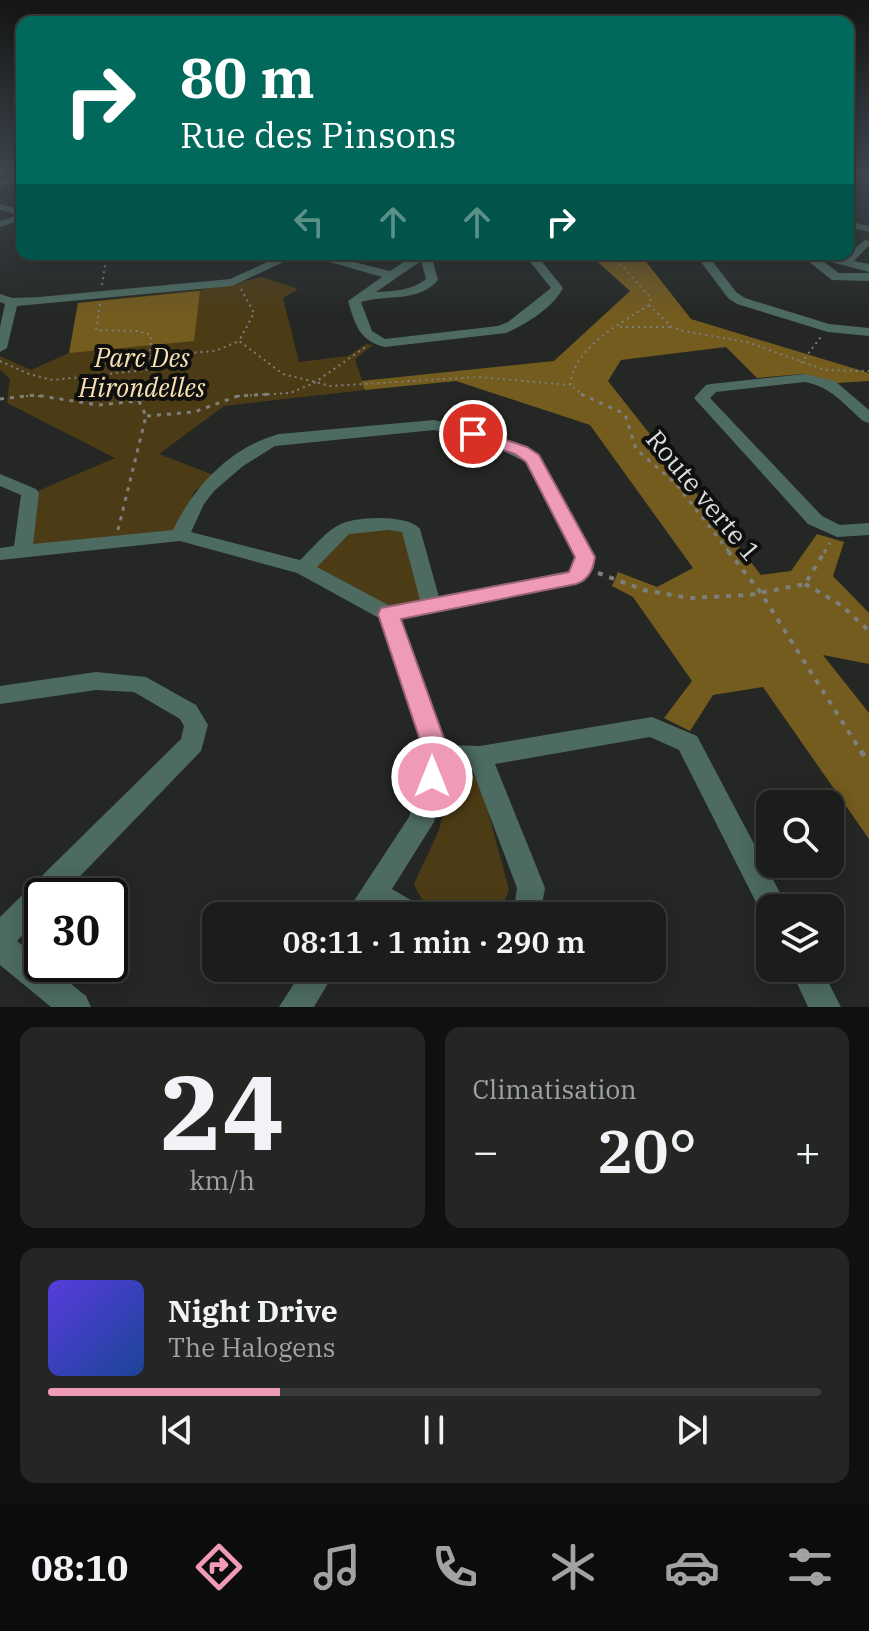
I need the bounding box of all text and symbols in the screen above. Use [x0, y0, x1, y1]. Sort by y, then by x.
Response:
text: 80 m [180, 41, 315, 113]
icon: right [48, 48, 152, 152]
text: Rue des Pinsons [180, 111, 456, 158]
icon: left [287, 200, 331, 244]
icon: ahead [371, 200, 415, 244]
icon: ahead [455, 200, 499, 244]
icon: right [539, 200, 583, 244]
park label: Parc Des Hirondelles [78, 340, 206, 404]
pin [439, 400, 507, 468]
icon: arrive [451, 412, 495, 456]
street label: Route verte 1 [639, 422, 769, 568]
position arrow [390, 735, 474, 819]
map controls [756, 790, 844, 982]
button: search [756, 790, 844, 878]
speed limit sign: 30 [24, 878, 128, 982]
button: layers [756, 894, 844, 982]
text: 08:11 · 1 min · 290 m [283, 922, 585, 961]
text: 24 [160, 1043, 285, 1179]
text: Climatisation [473, 1072, 637, 1106]
text: 20° [597, 1111, 697, 1190]
text: − [473, 1122, 499, 1179]
text: + [795, 1122, 821, 1179]
text: km/h [189, 1163, 255, 1197]
text: Night Drive [168, 1291, 338, 1330]
text: The Halogens [168, 1330, 336, 1364]
icon: previous [155, 1408, 199, 1452]
icon: pause [412, 1408, 456, 1452]
icon: next [670, 1408, 714, 1452]
icon: directions [191, 1539, 247, 1595]
icon: music [309, 1539, 365, 1595]
icon: phone [427, 1539, 483, 1595]
icon: climate [545, 1539, 601, 1595]
icon: car [664, 1539, 720, 1595]
icon: filters [782, 1539, 838, 1595]
text: 08:10 [31, 1544, 128, 1591]

